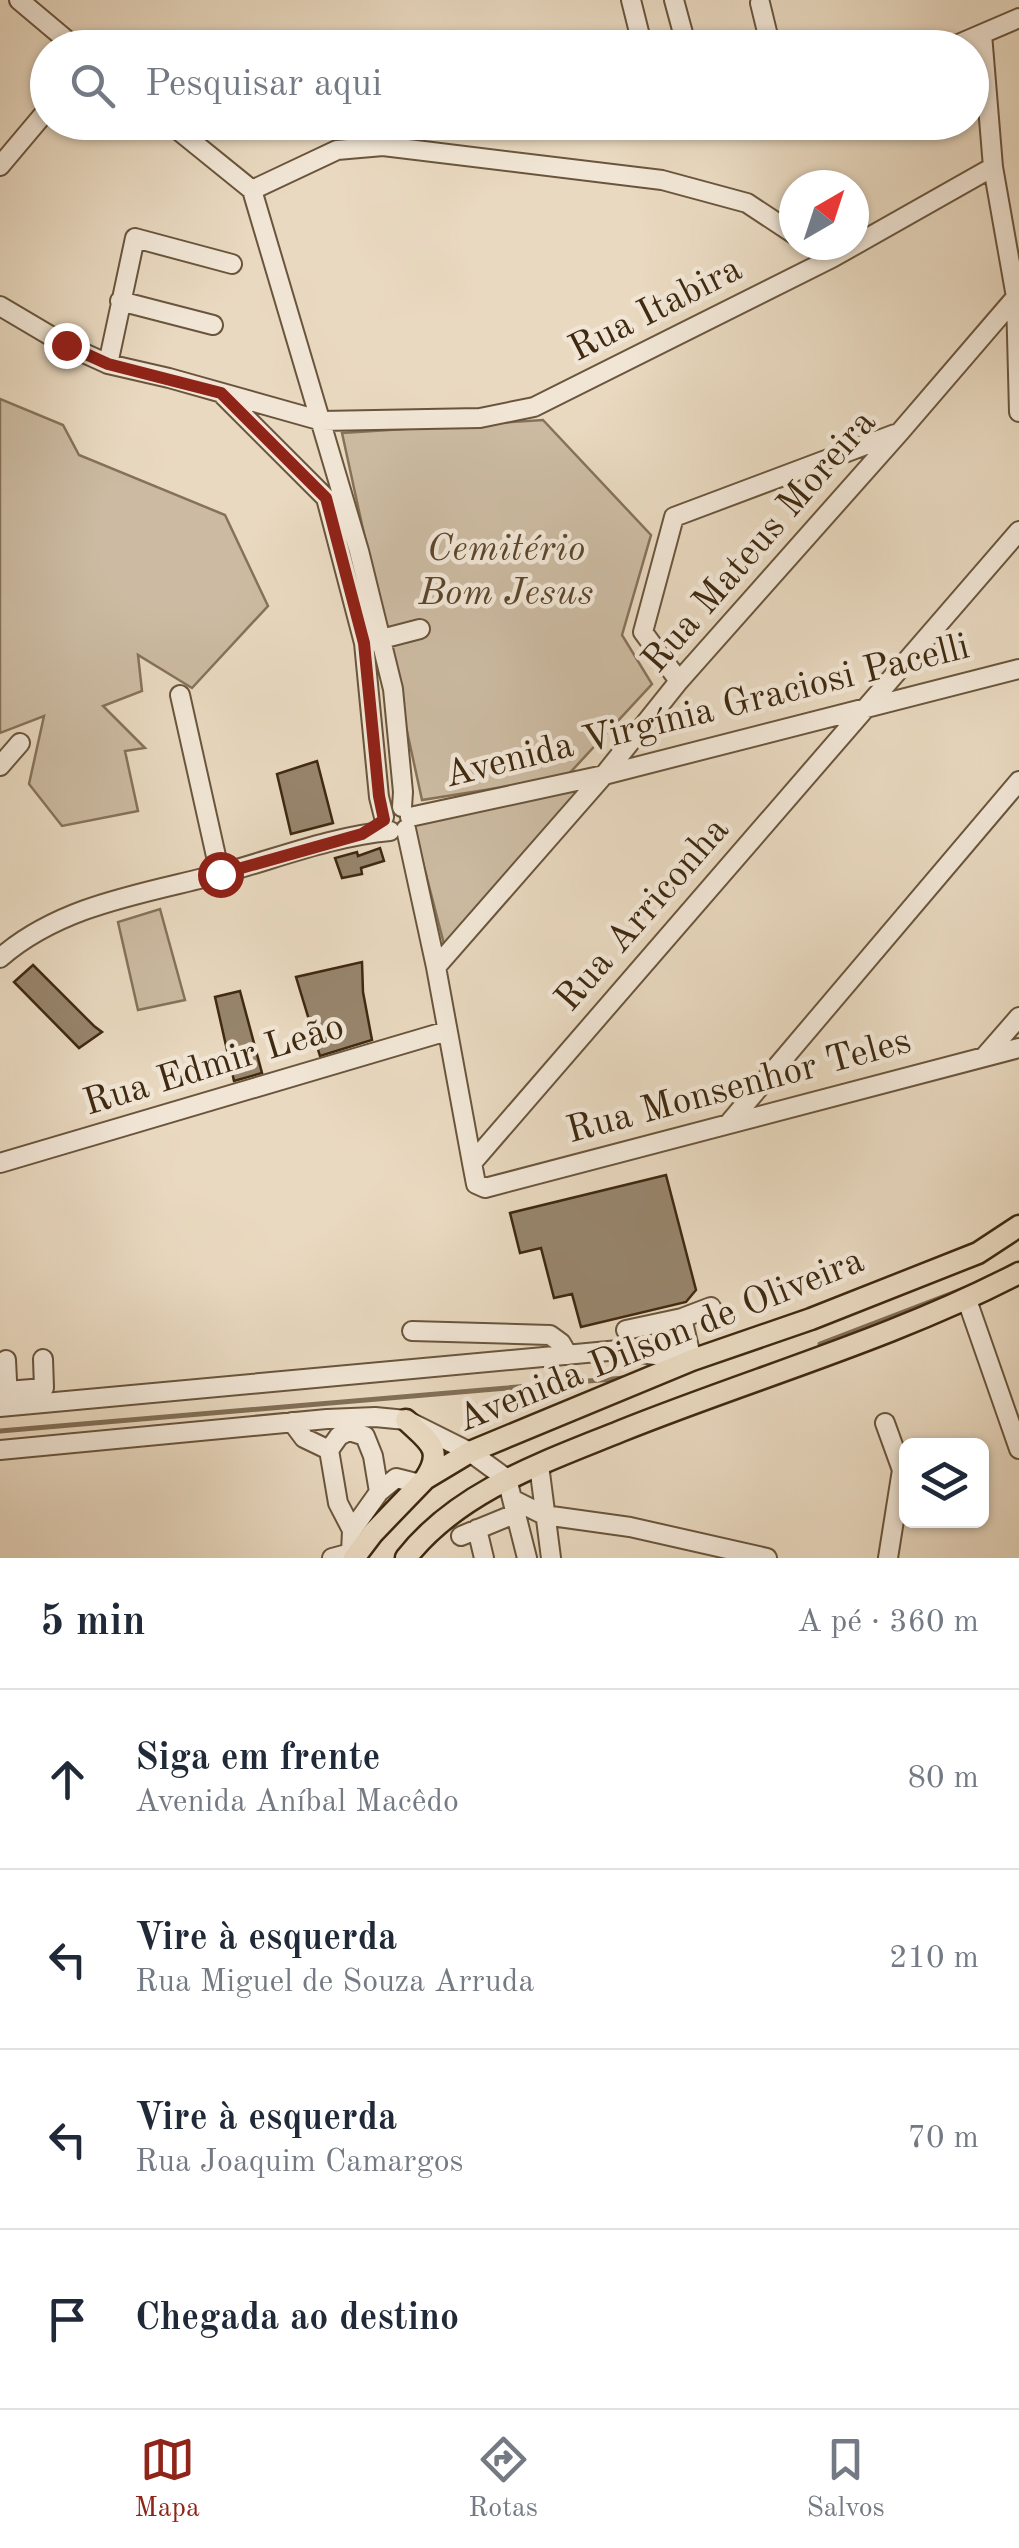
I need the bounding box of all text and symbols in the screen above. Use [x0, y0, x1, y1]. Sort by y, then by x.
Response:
search box [30, 30, 989, 140]
icon: search [65, 58, 120, 113]
text: Pesquisar aqui [145, 66, 382, 104]
north arrow [779, 170, 869, 260]
street label: Rua Itabira [564, 250, 749, 370]
route end [44, 323, 90, 369]
street label: Rua Mateus Moreira [636, 403, 884, 681]
park label: Cemitério Bom Jesus [418, 531, 593, 613]
street label: Avenida Virgínia Graciosi Pacelli [441, 628, 973, 796]
street label: Rua Arriconha [549, 811, 737, 1019]
route start [198, 852, 244, 898]
street label: Rua Edmir Leão [79, 1008, 349, 1124]
street label: Rua Monsenhor Teles [563, 1023, 915, 1151]
street label: Avenida Dilson de Oliveira [452, 1242, 870, 1440]
map controls [899, 1438, 989, 1528]
button: layers [899, 1438, 989, 1528]
text: 5 min [40, 1602, 146, 1644]
text: A pé · 360 m [797, 1607, 979, 1639]
text: Siga em frente [135, 1740, 380, 1778]
icon: ahead [40, 1752, 95, 1807]
text: 80 m [908, 1763, 979, 1795]
text: Avenida Aníbal Macêdo [135, 1787, 459, 1819]
text: Vire à esquerda [135, 1920, 397, 1958]
icon: left [40, 1932, 95, 1987]
text: 210 m [889, 1943, 979, 1975]
text: Rua Miguel de Souza Arruda [135, 1967, 534, 1999]
text: Vire à esquerda [135, 2100, 397, 2138]
icon: left [40, 2112, 95, 2167]
text: 70 m [908, 2123, 979, 2155]
text: Rua Joaquim Camargos [135, 2147, 464, 2179]
icon: arrive [40, 2292, 95, 2347]
text: Chegada ao destino [135, 2300, 459, 2338]
tab: Mapa [134, 2432, 200, 2527]
tab: Rotas [468, 2432, 538, 2527]
tab: Salvos [806, 2432, 885, 2527]

